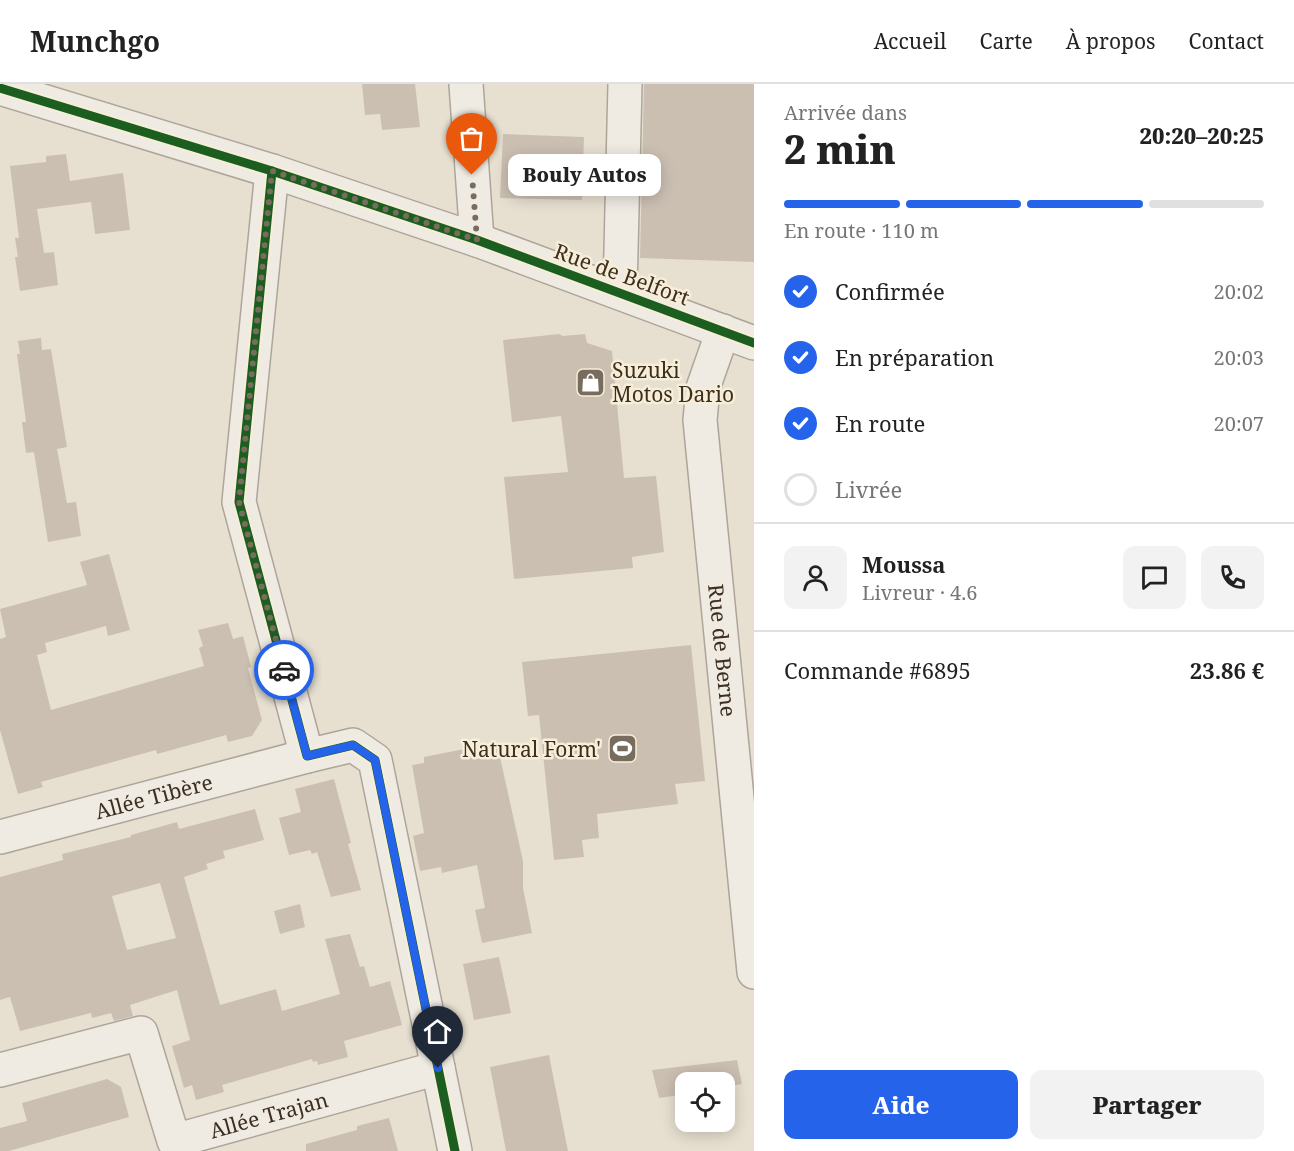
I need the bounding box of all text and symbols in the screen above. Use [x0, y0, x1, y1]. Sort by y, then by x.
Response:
text: Munchgo [30, 22, 160, 60]
text: Accueil [874, 27, 947, 55]
text: Carte [980, 27, 1033, 55]
text: À propos [1066, 27, 1156, 55]
text: Contact [1189, 27, 1264, 55]
text: Arrivée dans [784, 99, 907, 126]
pin [446, 113, 497, 175]
text: 20:20–20:25 [1140, 120, 1264, 150]
icon: bag [455, 122, 488, 155]
text: 2 min [784, 122, 896, 175]
callout: Bouly Autos [508, 154, 661, 196]
text: Bouly Autos [523, 161, 646, 188]
text: En route · 110 m [784, 217, 939, 244]
street label: Rue de Belfort [550, 237, 694, 311]
icon: check [784, 275, 817, 308]
text: Confirmée [835, 276, 945, 306]
text: 20:02 [1214, 278, 1264, 305]
icon: check [784, 341, 817, 374]
text: En préparation [835, 342, 994, 372]
text: 20:03 [1214, 344, 1264, 371]
place label: Suzuki Motos Dario [612, 356, 734, 408]
shop icon: Suzuki Motos Dario [575, 366, 607, 398]
icon: check [784, 407, 817, 440]
text: En route [835, 408, 925, 438]
text: 20:07 [1214, 410, 1264, 437]
text: Livrée [835, 474, 902, 504]
button: person [784, 546, 847, 609]
button: chat [1123, 546, 1186, 609]
button: phone [1201, 546, 1264, 609]
text: Moussa [862, 549, 946, 579]
text: Livreur · 4.6 [862, 579, 977, 606]
street label: Rue de Berne [702, 583, 743, 718]
courier [254, 640, 314, 700]
icon: car [268, 654, 301, 687]
text: Commande #6895 [784, 655, 971, 685]
text: 23.86 € [1190, 655, 1264, 685]
sports icon: Natural Form' [606, 733, 638, 765]
place label: Natural Form' [462, 735, 601, 763]
street label: Allée Tibère [92, 767, 216, 825]
pin [412, 1006, 463, 1068]
icon: home [421, 1015, 454, 1048]
button: Aide [784, 1070, 1018, 1139]
button: Partager [1030, 1070, 1264, 1139]
map controls [675, 1072, 735, 1132]
button: locate [675, 1072, 735, 1132]
street label: Allée Trajan [206, 1085, 331, 1145]

